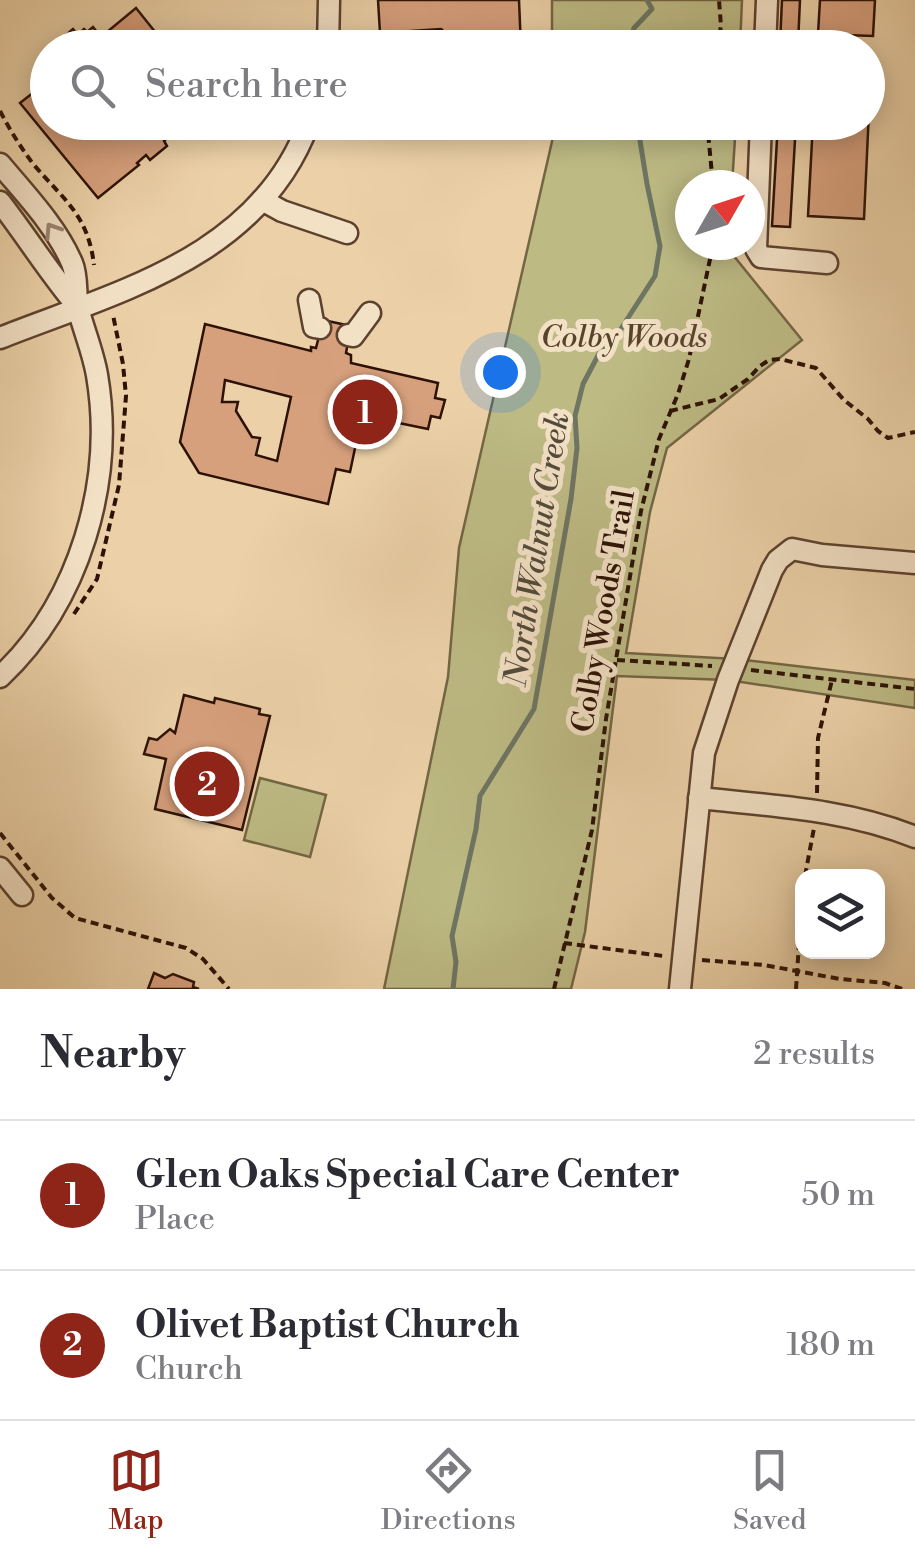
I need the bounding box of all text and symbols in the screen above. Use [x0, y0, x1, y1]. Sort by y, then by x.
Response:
search box [30, 30, 885, 140]
icon: search [65, 58, 120, 113]
text: Search here [145, 62, 348, 109]
north arrow [675, 170, 765, 260]
one-way arrow [45, 222, 64, 240]
park label: Colby Woods [541, 319, 707, 357]
your location [475, 347, 526, 398]
pin: 1 [332, 374, 398, 450]
water label: North Walnut Creek [495, 409, 578, 690]
street label: Colby Woods Trail [564, 487, 644, 735]
pin: 2 [174, 746, 240, 822]
map controls [795, 869, 885, 959]
button: layers [795, 869, 885, 959]
text: Nearby [40, 1028, 185, 1081]
text: 2 results [753, 1034, 875, 1074]
text: Glen Oaks Special Care Center [135, 1152, 680, 1199]
text: 1 [65, 1175, 80, 1215]
text: 50 m [802, 1175, 875, 1215]
text: Place [135, 1199, 215, 1239]
text: Olivet Baptist Church [135, 1302, 520, 1349]
text: 2 [62, 1325, 83, 1365]
text: 180 m [786, 1325, 875, 1365]
text: Church [135, 1349, 243, 1389]
tab: Map [109, 1443, 164, 1538]
tab: Directions [381, 1443, 516, 1538]
tab: Saved [733, 1443, 806, 1538]

